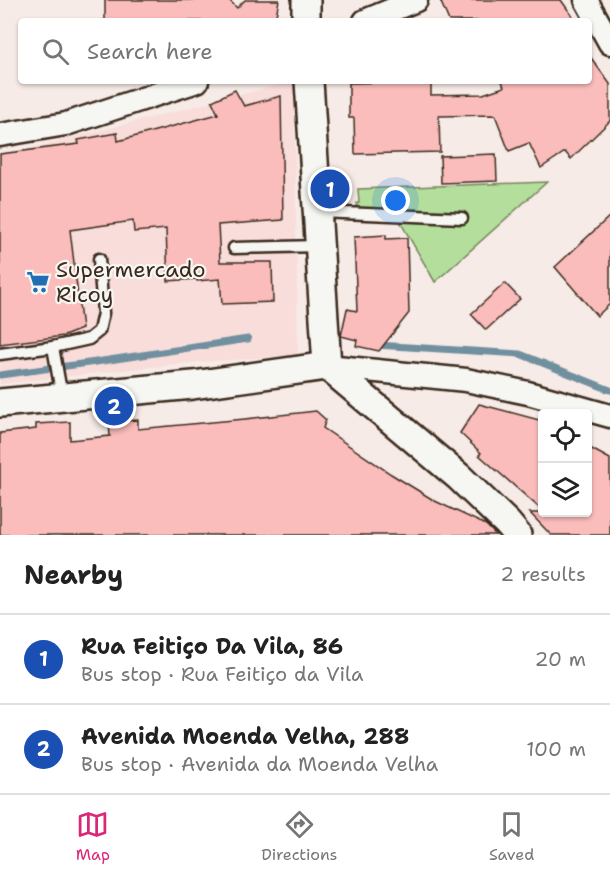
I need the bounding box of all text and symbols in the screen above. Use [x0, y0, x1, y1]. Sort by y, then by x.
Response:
search box [18, 18, 592, 84]
icon: search [39, 35, 72, 68]
text: Search here [87, 37, 213, 66]
pin: 1 [310, 166, 350, 212]
your location [381, 186, 410, 215]
place label: Supermercado Ricoy [56, 255, 206, 309]
supermarket icon: Supermercado Ricoy [25, 269, 51, 295]
pin: 2 [94, 384, 134, 428]
map controls [538, 409, 592, 517]
button: locate [538, 409, 592, 463]
button: layers [538, 463, 592, 517]
text: Nearby [24, 557, 123, 592]
text: 2 results [500, 561, 586, 587]
text: Rua Feitiço Da Vila, 86 [81, 632, 343, 661]
text: 1 [39, 646, 48, 672]
text: 20 m [535, 646, 586, 672]
text: Bus stop · Rua Feitiço da Vila [81, 661, 363, 687]
text: Avenida Moenda Velha, 288 [81, 722, 409, 751]
text: 2 [37, 736, 51, 762]
text: 100 m [526, 736, 586, 762]
text: Bus stop · Avenida da Moenda Velha [81, 751, 438, 777]
tab: Map [76, 808, 110, 865]
tab: Directions [261, 808, 338, 865]
tab: Saved [489, 808, 534, 865]

